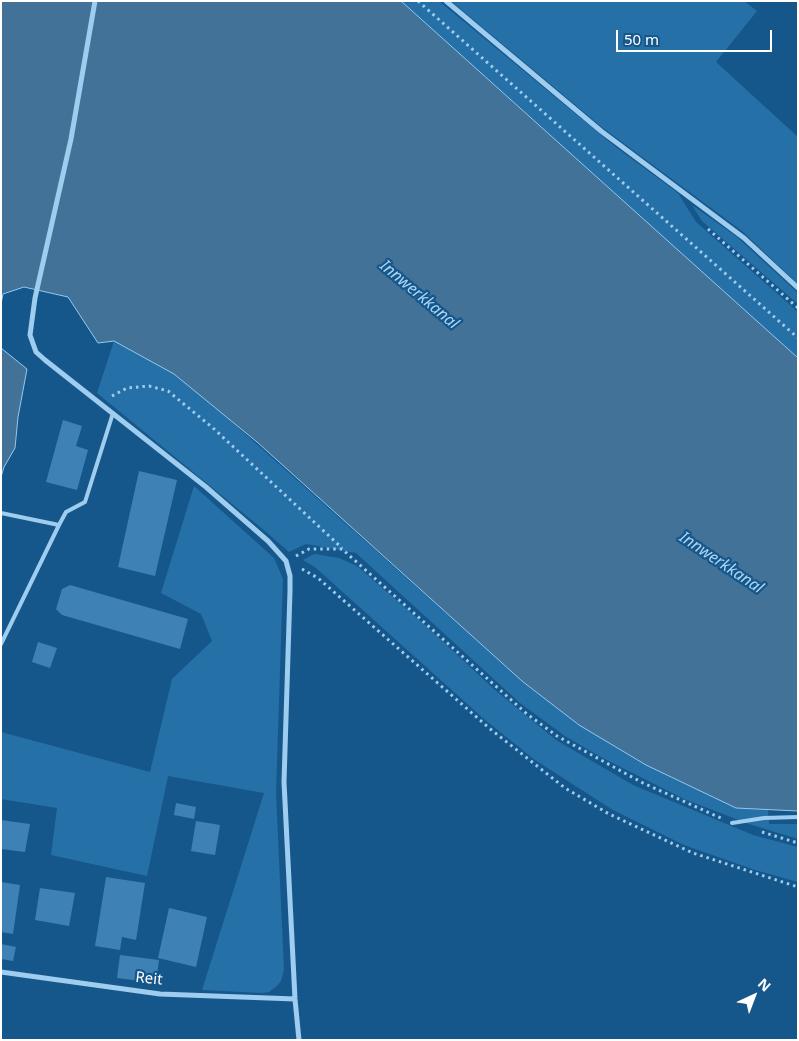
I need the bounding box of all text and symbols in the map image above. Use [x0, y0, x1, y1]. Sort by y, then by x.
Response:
scale bar [619, 20, 775, 52]
text: 50 m [624, 29, 659, 49]
water label: Innwerkkanal [376, 256, 462, 334]
water label: Innwerkkanal [675, 528, 767, 598]
street label: Reit [135, 969, 163, 989]
north arrow [729, 971, 779, 1021]
text: N [754, 974, 775, 995]

